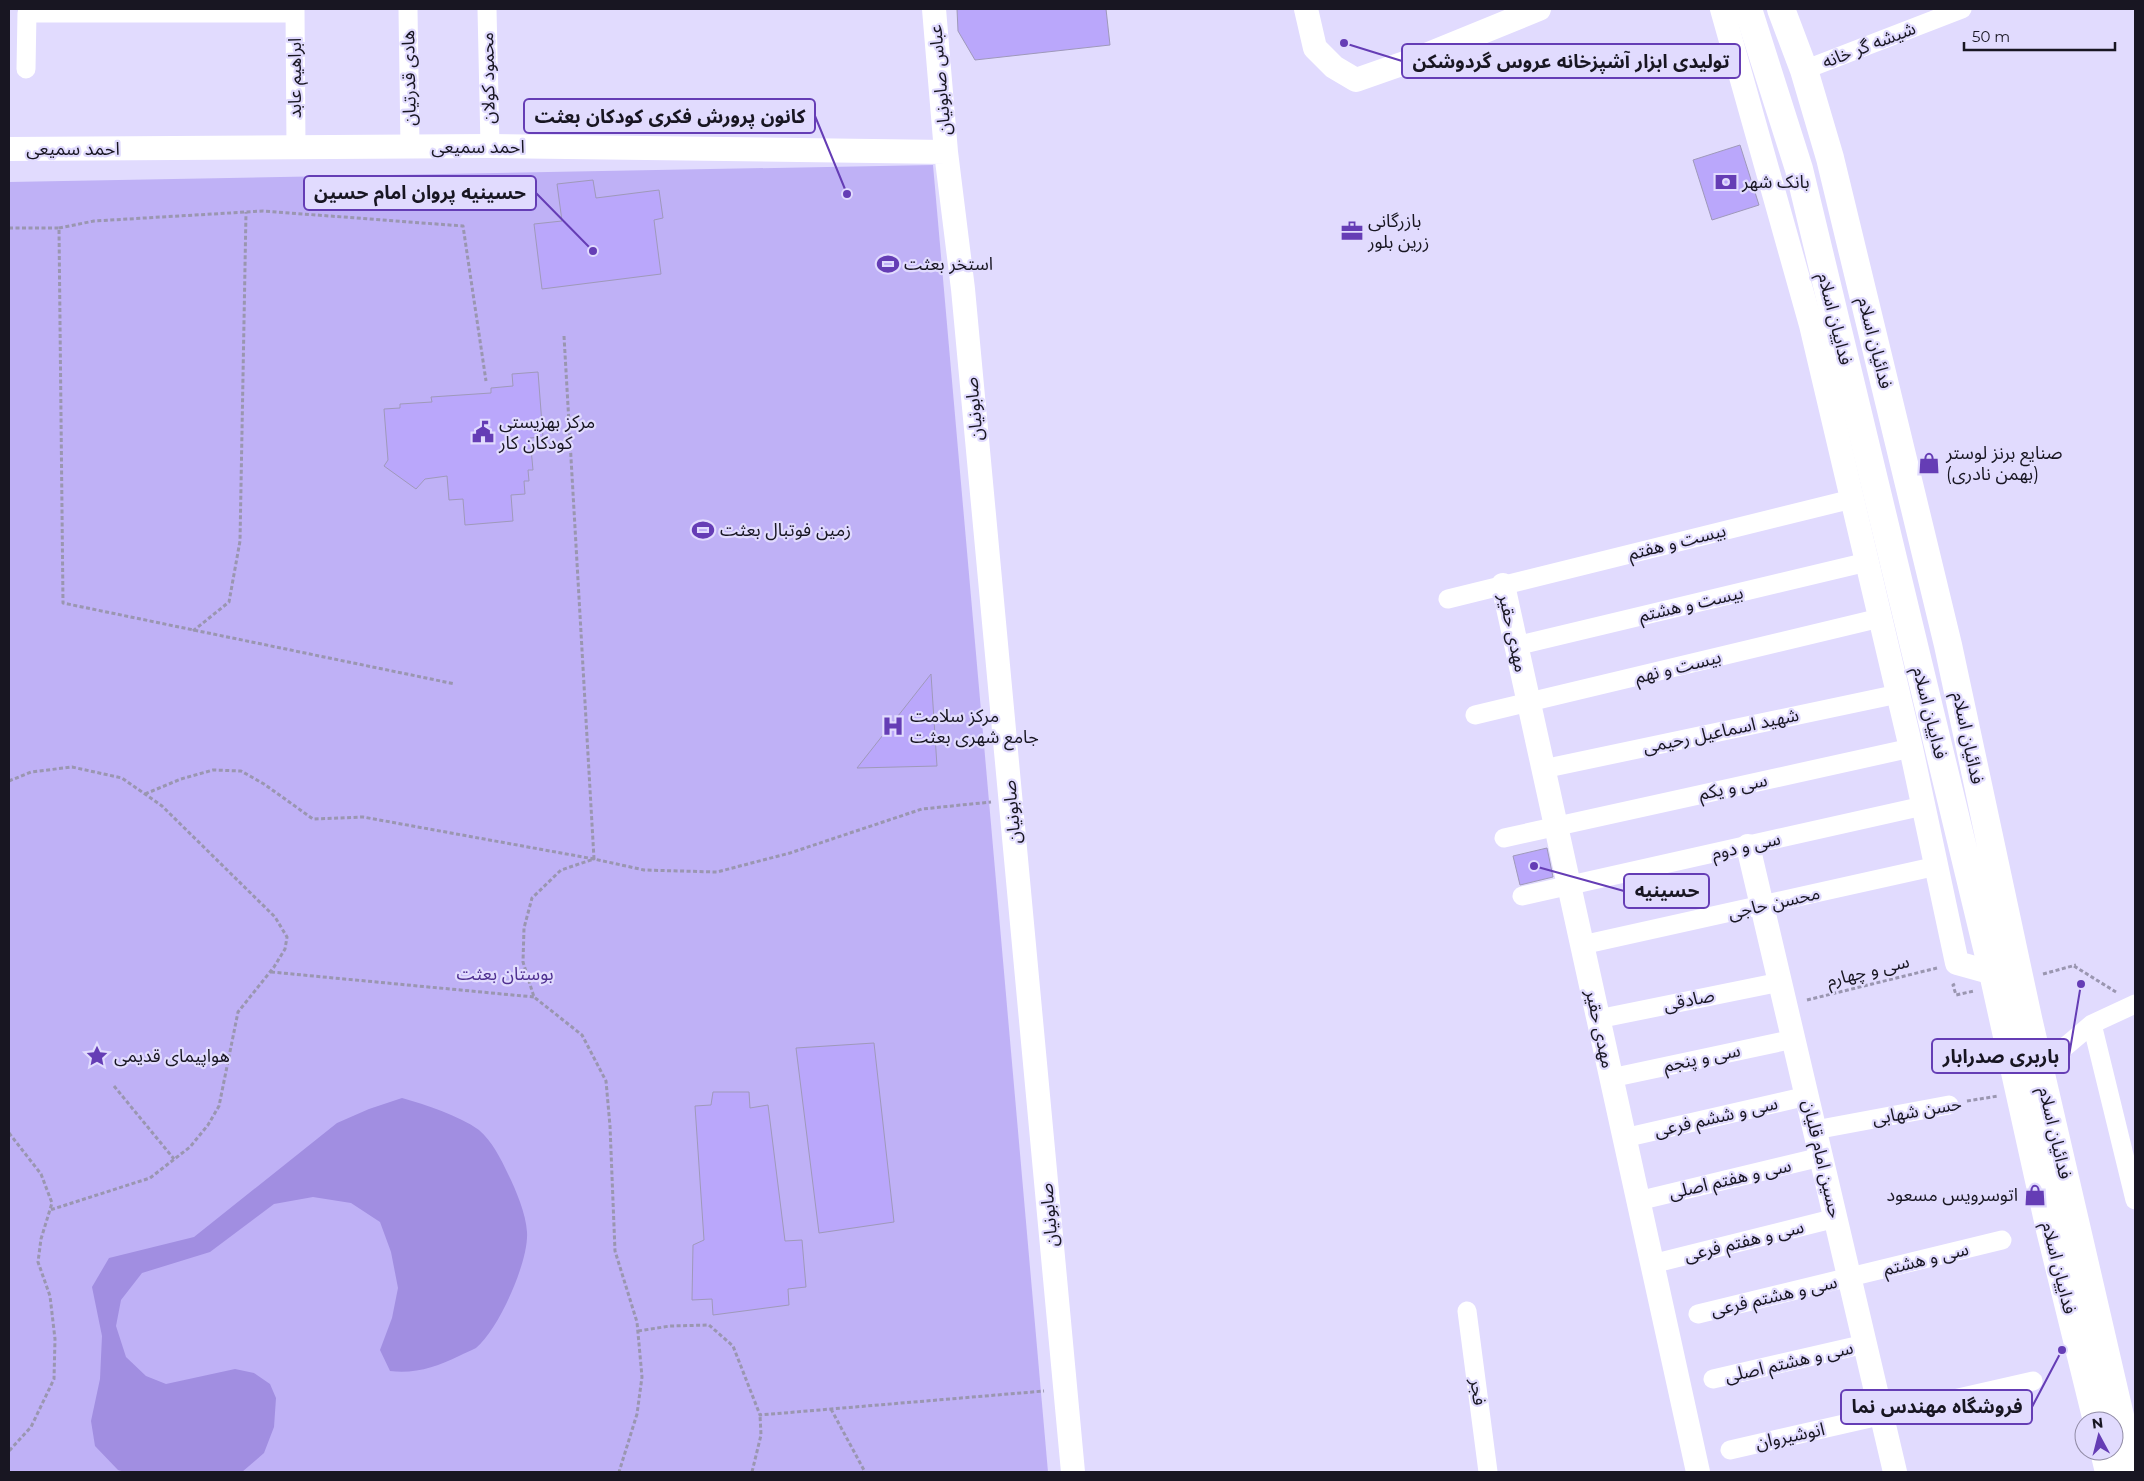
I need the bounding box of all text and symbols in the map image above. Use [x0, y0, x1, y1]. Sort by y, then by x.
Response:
street label: شیشه گر خانه [1819, 17, 1919, 73]
scale bar [1964, 20, 2115, 52]
street label: عباس صابونیان [924, 24, 956, 136]
text: 50 m [1972, 27, 2010, 46]
street label: هادی قدرتیان [397, 30, 421, 126]
street label: محمود کولان [476, 32, 500, 124]
street label: ابراهیم عابد [284, 38, 308, 118]
callout: تولیدی ابزار آشپزخانه عروس گردوشکن [1402, 44, 1740, 78]
text: تولیدی ابزار آشپزخانه عروس گردوشکن [1412, 50, 1730, 74]
callout: کانون پرورش فکری کودکان بعثت [524, 99, 815, 133]
text: کانون پرورش فکری کودکان بعثت [535, 105, 806, 129]
street label: احمد سمیعی [431, 136, 525, 158]
street label: احمد سمیعی [26, 138, 120, 160]
bank icon: بانک شهر [1713, 169, 1739, 195]
place label: بانک شهر [1741, 171, 1810, 193]
callout: حسینیه پروان امام حسین [304, 176, 536, 210]
text: حسینیه پروان امام حسین [314, 181, 526, 207]
place label: بازرگانی زرین بلور [1367, 210, 1429, 253]
office icon: بازرگانی زرین بلور [1339, 218, 1365, 244]
sports icon: استخر بعثت [875, 251, 901, 277]
place label: استخر بعثت [904, 253, 993, 275]
street label: فداییان اسلام [1810, 271, 1857, 368]
street label: فدائیان اسلام [1850, 295, 1897, 392]
street label: صابونیان [960, 376, 988, 442]
place label: مرکز بهزیستی کودکان کار [498, 411, 595, 454]
public building icon: مرکز بهزیستی کودکان کار [470, 419, 496, 445]
place label: صنایع برنز لوستر (بهمن نادری) [1945, 442, 2063, 485]
shop icon: صنایع برنز لوستر (بهمن نادری) [1916, 450, 1942, 476]
sports icon: زمین فوتبال بعثت [690, 517, 716, 543]
place label: زمین فوتبال بعثت [720, 519, 851, 541]
street label: بیست و هفتم [1626, 519, 1729, 567]
street label: بیست و هشتم [1637, 581, 1746, 629]
street label: مهدی حقیر [1494, 591, 1532, 674]
street label: بیست و نهم [1633, 646, 1724, 690]
street label: فداییان اسلام [1905, 665, 1952, 762]
street label: فدائیان اسلام [1945, 690, 1988, 787]
street label: شهید اسماعیل رحیمی [1641, 704, 1801, 758]
place label: مرکز سلامت جامع شهری بعثت [910, 705, 1039, 751]
hospital icon: مرکز سلامت جامع شهری بعثت [880, 713, 906, 739]
street label: سی و یکم [1697, 769, 1770, 807]
street label: صابونیان [998, 779, 1026, 845]
street label: سی و دوم [1709, 827, 1783, 868]
callout: حسینیه [1624, 874, 1709, 908]
text: حسینیه [1635, 879, 1699, 902]
street label: محسن حاجی [1726, 882, 1822, 924]
street label: سی و چهارم [1824, 950, 1912, 995]
park label: بوستان بعثت [456, 963, 554, 985]
street label: صادقی [1662, 984, 1716, 1016]
street label: مهدی حقیر [1581, 987, 1619, 1070]
street label: سی و پنجم [1662, 1039, 1743, 1079]
callout: باربری صدرابار [1932, 1039, 2069, 1073]
place icon: هواپیمای قدیمی [84, 1043, 110, 1069]
place label: هواپیمای قدیمی [114, 1045, 230, 1067]
text: باربری صدرابار [1942, 1045, 2059, 1068]
street label: فدائیان اسلام [2031, 1085, 2076, 1182]
street label: سی و ششم فرعی [1652, 1092, 1780, 1144]
street label: حسن شهابی [1871, 1092, 1963, 1130]
street label: حسین امام قلیان [1795, 1098, 1846, 1221]
street label: سی و هفتم اصلی [1667, 1154, 1794, 1206]
street label: صابونیان [1035, 1182, 1063, 1248]
shop icon: اتوسرویس مسعود [2022, 1182, 2048, 1208]
place label: اتوسرویس مسعود [1886, 1184, 2018, 1206]
street label: سی و هفتم فرعی [1682, 1215, 1807, 1268]
street label: فداییان اسلام [2034, 1220, 2081, 1317]
street label: سی و هشتم [1881, 1238, 1972, 1282]
street label: سی و هشتم فرعی [1709, 1271, 1840, 1323]
street label: سی و هشتم اصلی [1723, 1337, 1856, 1389]
street label: فجر [1465, 1376, 1491, 1407]
callout: فروشگاه مهندس نما [1841, 1390, 2032, 1424]
text: فروشگاه مهندس نما [1851, 1395, 2023, 1418]
north arrow [2074, 1411, 2124, 1461]
text: N [2091, 1413, 2104, 1433]
street label: انوشیروان [1753, 1418, 1827, 1454]

